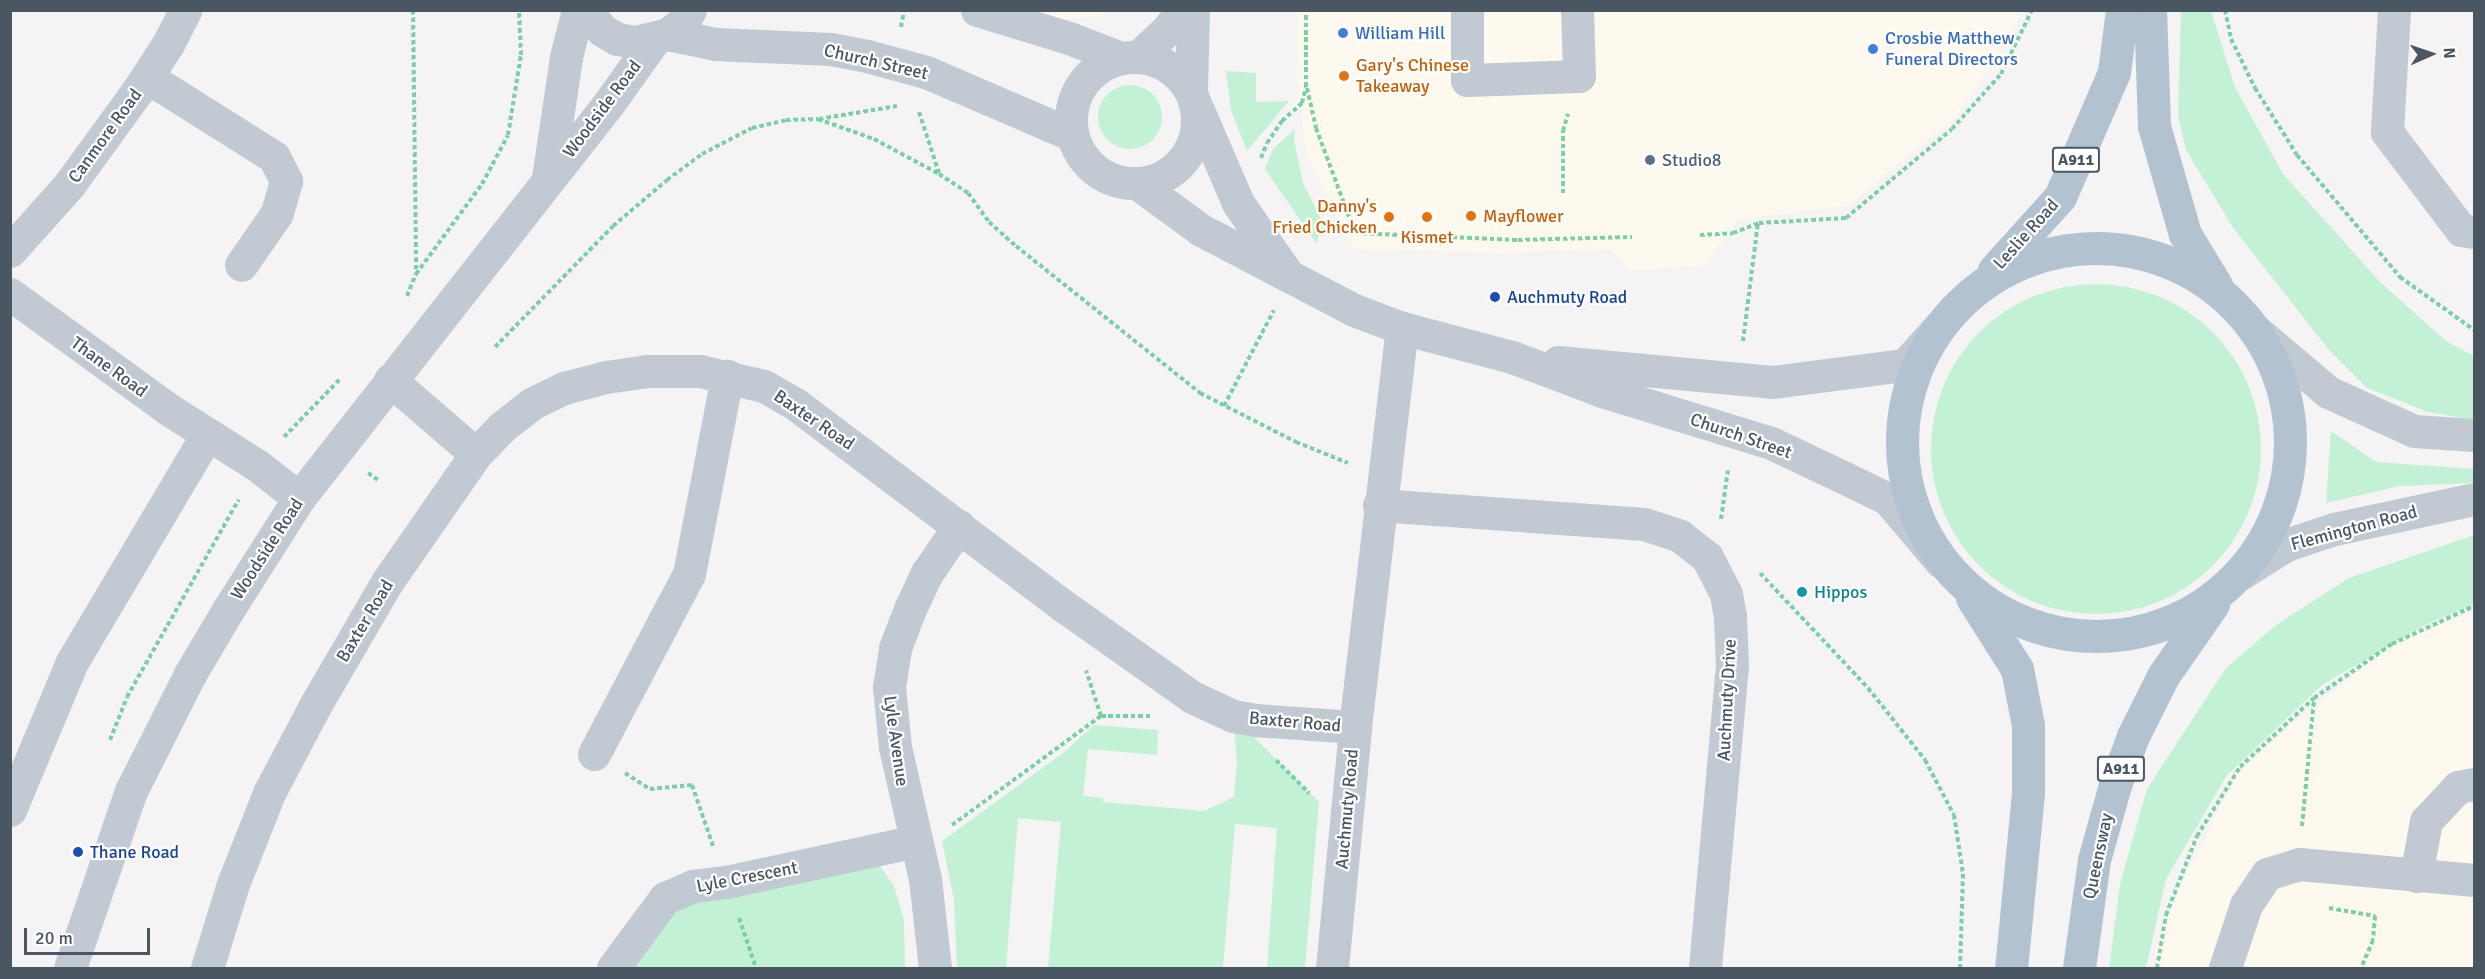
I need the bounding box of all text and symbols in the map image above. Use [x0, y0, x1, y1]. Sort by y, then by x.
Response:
place label: William Hill [1355, 22, 1445, 44]
north arrow [2401, 24, 2461, 84]
marker: William Hill [1336, 26, 1350, 40]
place label: Crosbie Matthew Funeral Directors [1885, 28, 2018, 70]
street label: Church Street [822, 40, 930, 84]
marker: Crosbie Matthew Funeral Directors [1866, 42, 1880, 56]
text: N [2439, 47, 2459, 59]
place label: Gary's Chinese Takeaway [1356, 55, 1469, 98]
street label: Woodside Road [558, 56, 646, 162]
marker: Gary's Chinese Takeaway [1337, 69, 1351, 83]
street label: Canmore Road [64, 85, 146, 187]
road number: A911 [2050, 147, 2102, 173]
place label: Studio8 [1662, 149, 1722, 171]
marker: Studio8 [1643, 153, 1657, 167]
street label: Leslie Road [1989, 194, 2063, 274]
place label: Danny's Fried Chicken [1272, 196, 1377, 238]
place label: Mayflower [1483, 205, 1564, 227]
marker: Mayflower [1464, 209, 1478, 223]
marker: Danny's Fried Chicken [1382, 210, 1396, 224]
marker: Kismet [1420, 210, 1434, 224]
place label: Kismet [1400, 226, 1454, 248]
place label: Auchmuty Road [1507, 286, 1627, 308]
marker: Auchmuty Road [1488, 290, 1502, 304]
street label: Thane Road [67, 332, 151, 402]
street label: Baxter Road [770, 385, 858, 455]
street label: Church Street [1687, 409, 1795, 463]
street label: Woodside Road [226, 494, 308, 604]
street label: Flemington Road [2288, 501, 2420, 555]
street label: Baxter Road [332, 576, 398, 666]
place label: Hippos [1814, 581, 1867, 603]
marker: Hippos [1795, 585, 1809, 599]
street label: Auchmuty Drive [1713, 638, 1741, 762]
street label: Lyle Avenue [879, 694, 913, 788]
street label: Baxter Road [1248, 707, 1342, 737]
street label: Auchmuty Road [1331, 748, 1363, 870]
road number: A911 [2096, 756, 2146, 782]
street label: Queensway [2078, 811, 2118, 901]
place label: Thane Road [90, 841, 179, 863]
marker: Thane Road [71, 845, 85, 859]
street label: Lyle Crescent [695, 857, 799, 897]
scale bar [27, 916, 153, 954]
text: 20 m [35, 927, 73, 949]

